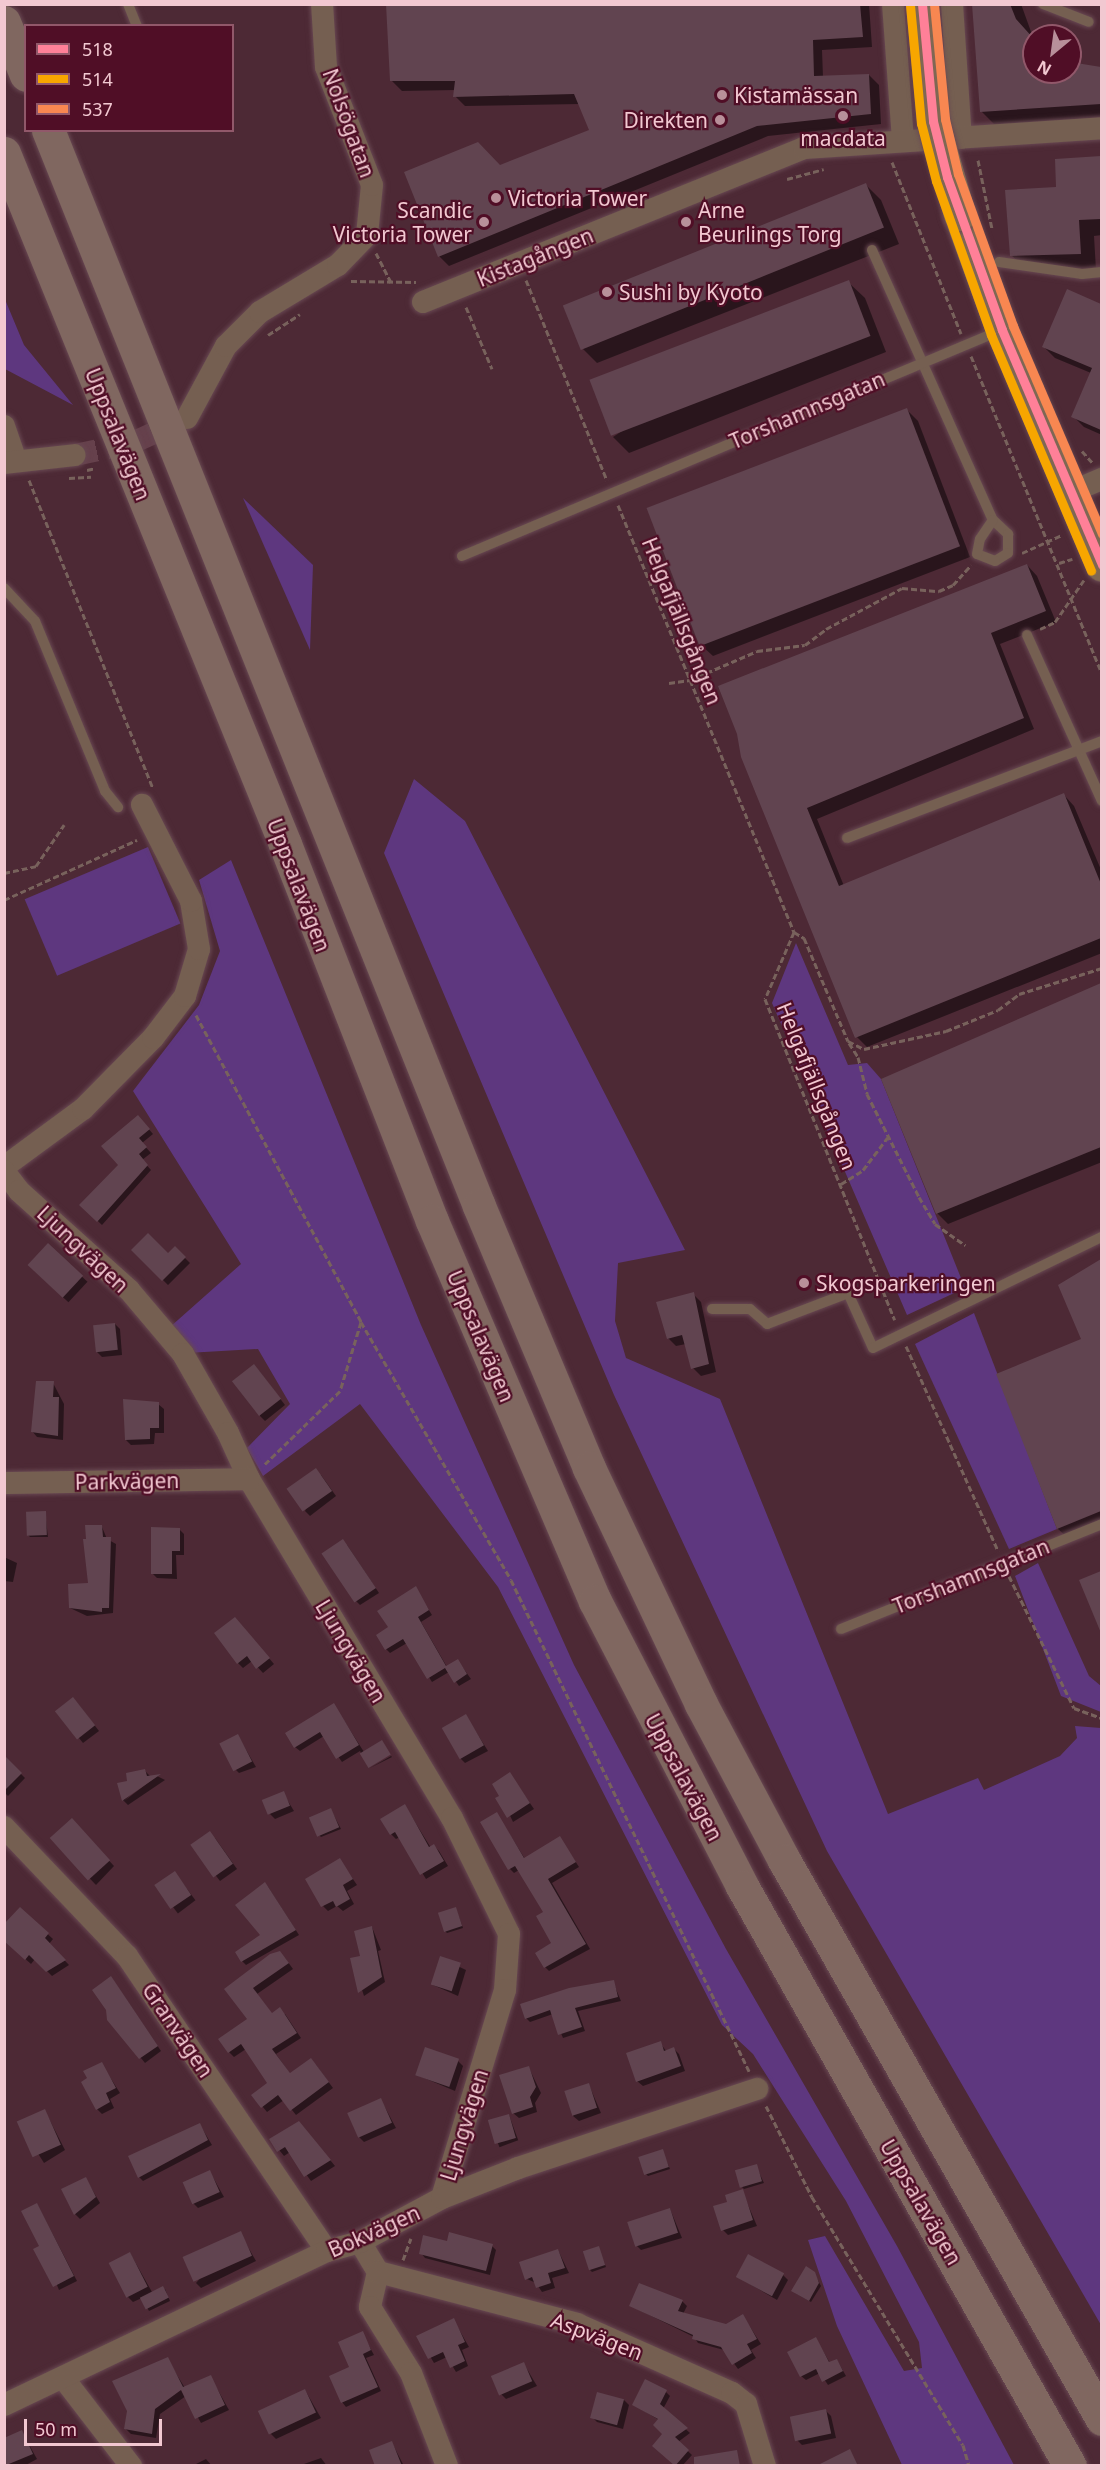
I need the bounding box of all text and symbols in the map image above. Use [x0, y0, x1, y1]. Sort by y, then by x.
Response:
legend [24, 24, 234, 132]
north arrow [1022, 24, 1082, 84]
text: 518 [82, 37, 113, 61]
text: N [1033, 55, 1055, 81]
street label: Nolsögatan [318, 65, 380, 181]
text: 514 [82, 67, 113, 91]
place label: Kistamässan [734, 82, 858, 108]
marker: Kistamässan [715, 88, 729, 102]
text: 537 [82, 97, 113, 121]
place label: Direkten [624, 107, 708, 133]
marker: macdata [836, 109, 850, 123]
marker: Direkten [713, 113, 727, 127]
place label: macdata [800, 125, 886, 151]
place label: Victoria Tower [508, 185, 647, 211]
marker: Victoria Tower [489, 191, 503, 205]
place label: Scandic Victoria Tower [333, 197, 472, 247]
place label: Arne Beurlings Torg [698, 197, 842, 247]
marker: Scandic Victoria Tower [477, 215, 491, 229]
marker: Arne Beurlings Torg [679, 215, 693, 229]
street label: Kistagången [473, 222, 597, 292]
place label: Sushi by Kyoto [619, 279, 763, 305]
marker: Sushi by Kyoto [600, 285, 614, 299]
street label: Uppsalavägen [80, 364, 156, 504]
street label: Torshamnsgatan [726, 366, 888, 454]
street label: Helgafjällsgången [637, 534, 727, 708]
street label: Uppsalavägen [262, 815, 336, 955]
street label: Helgafjällsgången [772, 999, 862, 1173]
street label: Ljungvägen [32, 1200, 134, 1298]
street label: Uppsalavägen [442, 1266, 520, 1406]
place label: Skogsparkeringen [816, 1270, 996, 1296]
marker: Skogsparkeringen [797, 1276, 811, 1290]
street label: Parkvägen [75, 1467, 179, 1495]
street label: Torshamnsgatan [889, 1533, 1053, 1619]
street label: Ljungvägen [310, 1595, 392, 1707]
street label: Uppsalavägen [640, 1709, 728, 1845]
street label: Granvägen [137, 1978, 219, 2082]
street label: Ljungvägen [435, 2066, 493, 2184]
street label: Uppsalavägen [875, 2135, 967, 2269]
street label: Bokvägen [324, 2200, 424, 2262]
street label: Aspvägen [548, 2307, 646, 2365]
scale bar [27, 2407, 165, 2445]
text: 50 m [35, 2417, 77, 2441]

